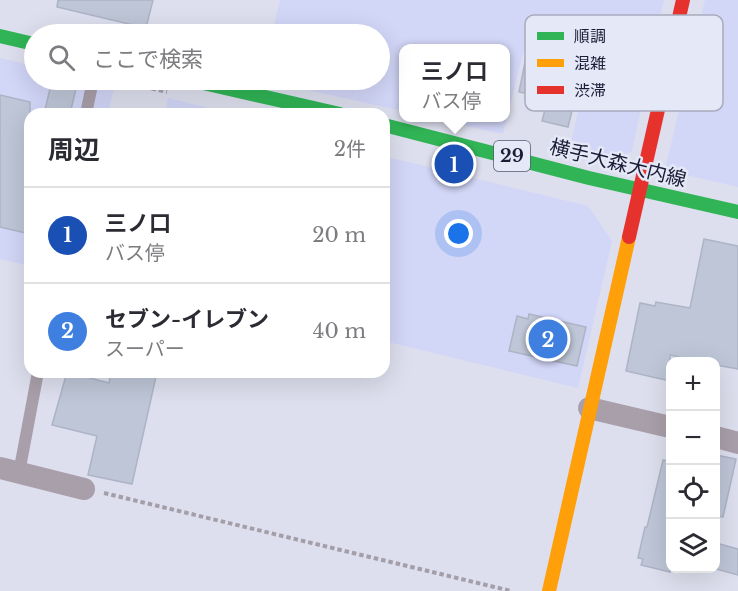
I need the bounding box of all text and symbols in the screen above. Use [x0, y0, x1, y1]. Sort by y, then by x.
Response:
legend [525, 15, 723, 111]
search box [24, 24, 390, 90]
text: 順調 [574, 26, 606, 46]
icon: search [45, 41, 78, 74]
popup [399, 44, 510, 122]
text: ここで検索 [93, 46, 203, 73]
text: 混雑 [574, 53, 606, 73]
text: 三ノ口 [421, 58, 488, 85]
text: 渋滞 [574, 80, 606, 100]
text: バス停 [421, 89, 481, 113]
text: 周辺 [48, 134, 100, 166]
street label: 横手大森大内線 [547, 134, 689, 192]
text: 2件 [334, 137, 366, 161]
road number: 29 [494, 141, 530, 171]
pin: 1 [434, 142, 474, 186]
text: 三ノ口 [105, 210, 171, 237]
your location [444, 219, 473, 248]
text: 1 [63, 223, 72, 247]
text: 20 m [312, 223, 366, 247]
text: バス停 [105, 241, 165, 265]
text: セブン-イレブン [105, 306, 269, 333]
pin: 2 [528, 316, 568, 362]
text: 2 [61, 319, 74, 343]
text: 40 m [313, 319, 366, 343]
text: スーパー [105, 337, 185, 361]
map controls [666, 357, 720, 573]
button: + [666, 357, 720, 411]
button: − [666, 411, 720, 465]
button: locate [666, 465, 720, 519]
button: layers [666, 519, 720, 573]

